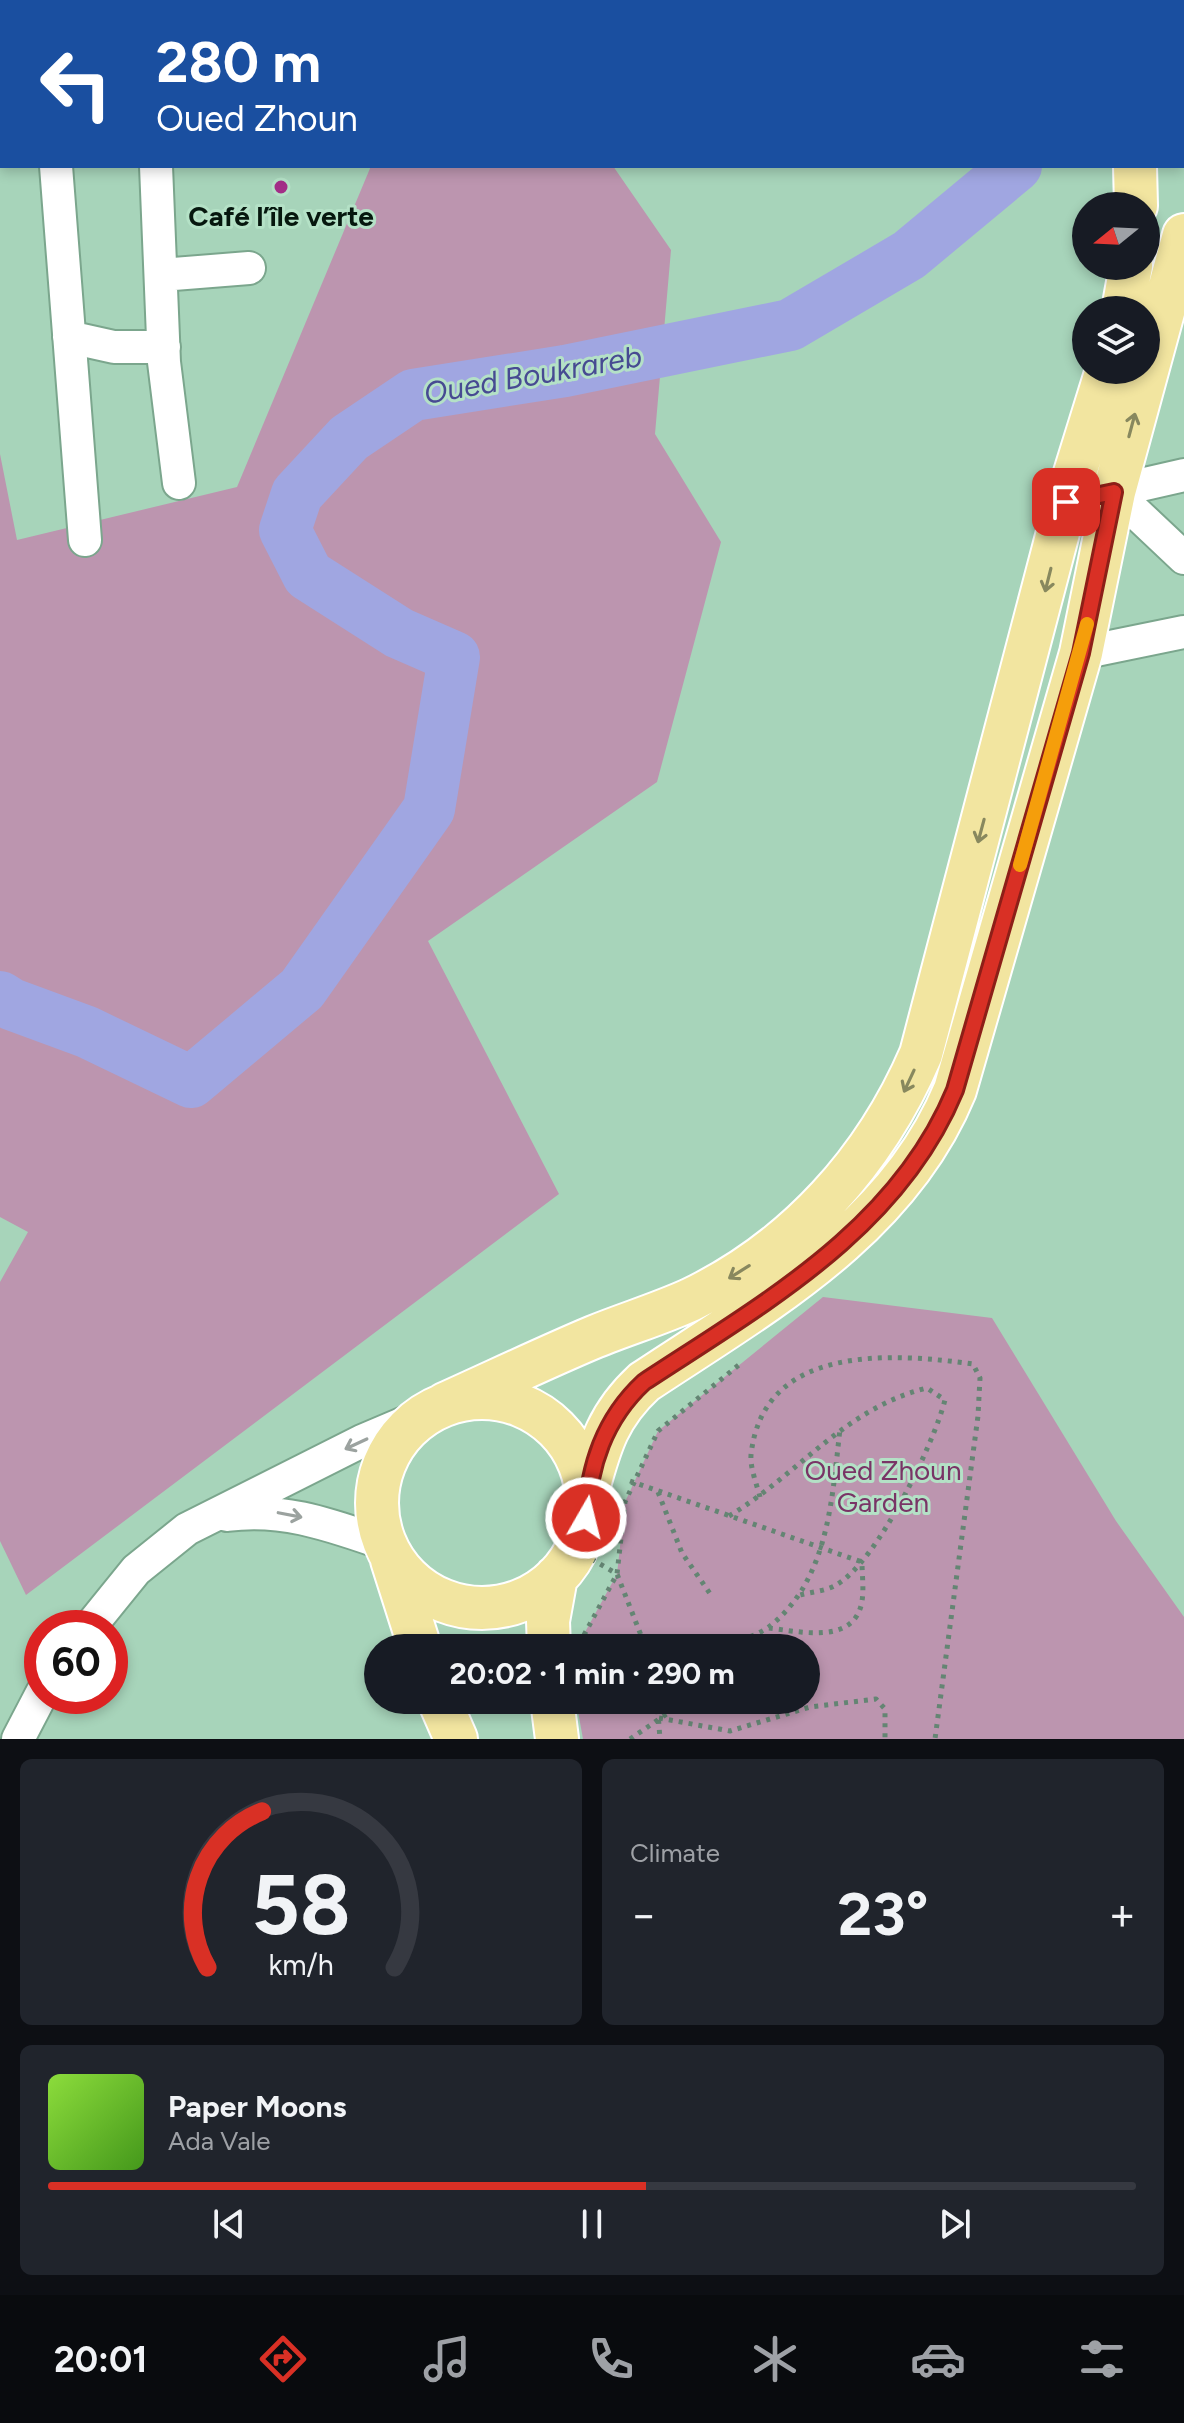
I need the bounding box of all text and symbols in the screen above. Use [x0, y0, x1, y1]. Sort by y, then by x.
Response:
text: 280 m [156, 29, 321, 96]
icon: left [24, 32, 128, 136]
text: Oued Zhoun [156, 97, 358, 140]
marker: Café l’île verte [272, 178, 290, 196]
north arrow [1072, 192, 1160, 280]
map controls [1072, 192, 1160, 384]
place label: Café l’île verte [188, 199, 374, 233]
button: layers [1072, 296, 1160, 384]
water label: Oued Boukrareb [421, 337, 645, 412]
one-way arrow [1126, 413, 1141, 439]
pin [1032, 468, 1100, 536]
icon: arrive [1044, 480, 1088, 524]
one-way arrow [1039, 566, 1054, 592]
one-way arrow [973, 818, 988, 844]
one-way arrow [901, 1068, 916, 1092]
one-way arrow [728, 1264, 751, 1280]
one-way arrow [345, 1437, 369, 1452]
park label: Oued Zhoun Garden [804, 1453, 962, 1519]
position arrow [544, 1476, 628, 1560]
one-way arrow [277, 1508, 302, 1523]
speed limit sign: 60 [24, 1610, 128, 1714]
text: 20:02 · 1 min · 290 m [449, 1655, 735, 1692]
text: Climate [630, 1837, 720, 1869]
text: 58 [251, 1855, 351, 1955]
text: 23° [838, 1878, 928, 1950]
text: − [630, 1888, 657, 1941]
text: + [1109, 1888, 1136, 1941]
text: km/h [268, 1948, 334, 1982]
text: Paper Moons [168, 2088, 347, 2125]
text: Ada Vale [168, 2125, 271, 2157]
icon: previous [207, 2202, 251, 2246]
icon: pause [570, 2202, 614, 2246]
icon: next [933, 2202, 977, 2246]
icon: directions [255, 2331, 311, 2387]
icon: music [419, 2331, 475, 2387]
icon: phone [583, 2331, 639, 2387]
icon: climate [747, 2331, 803, 2387]
icon: car [910, 2331, 966, 2387]
icon: filters [1074, 2331, 1130, 2387]
text: 20:01 [54, 2338, 147, 2381]

